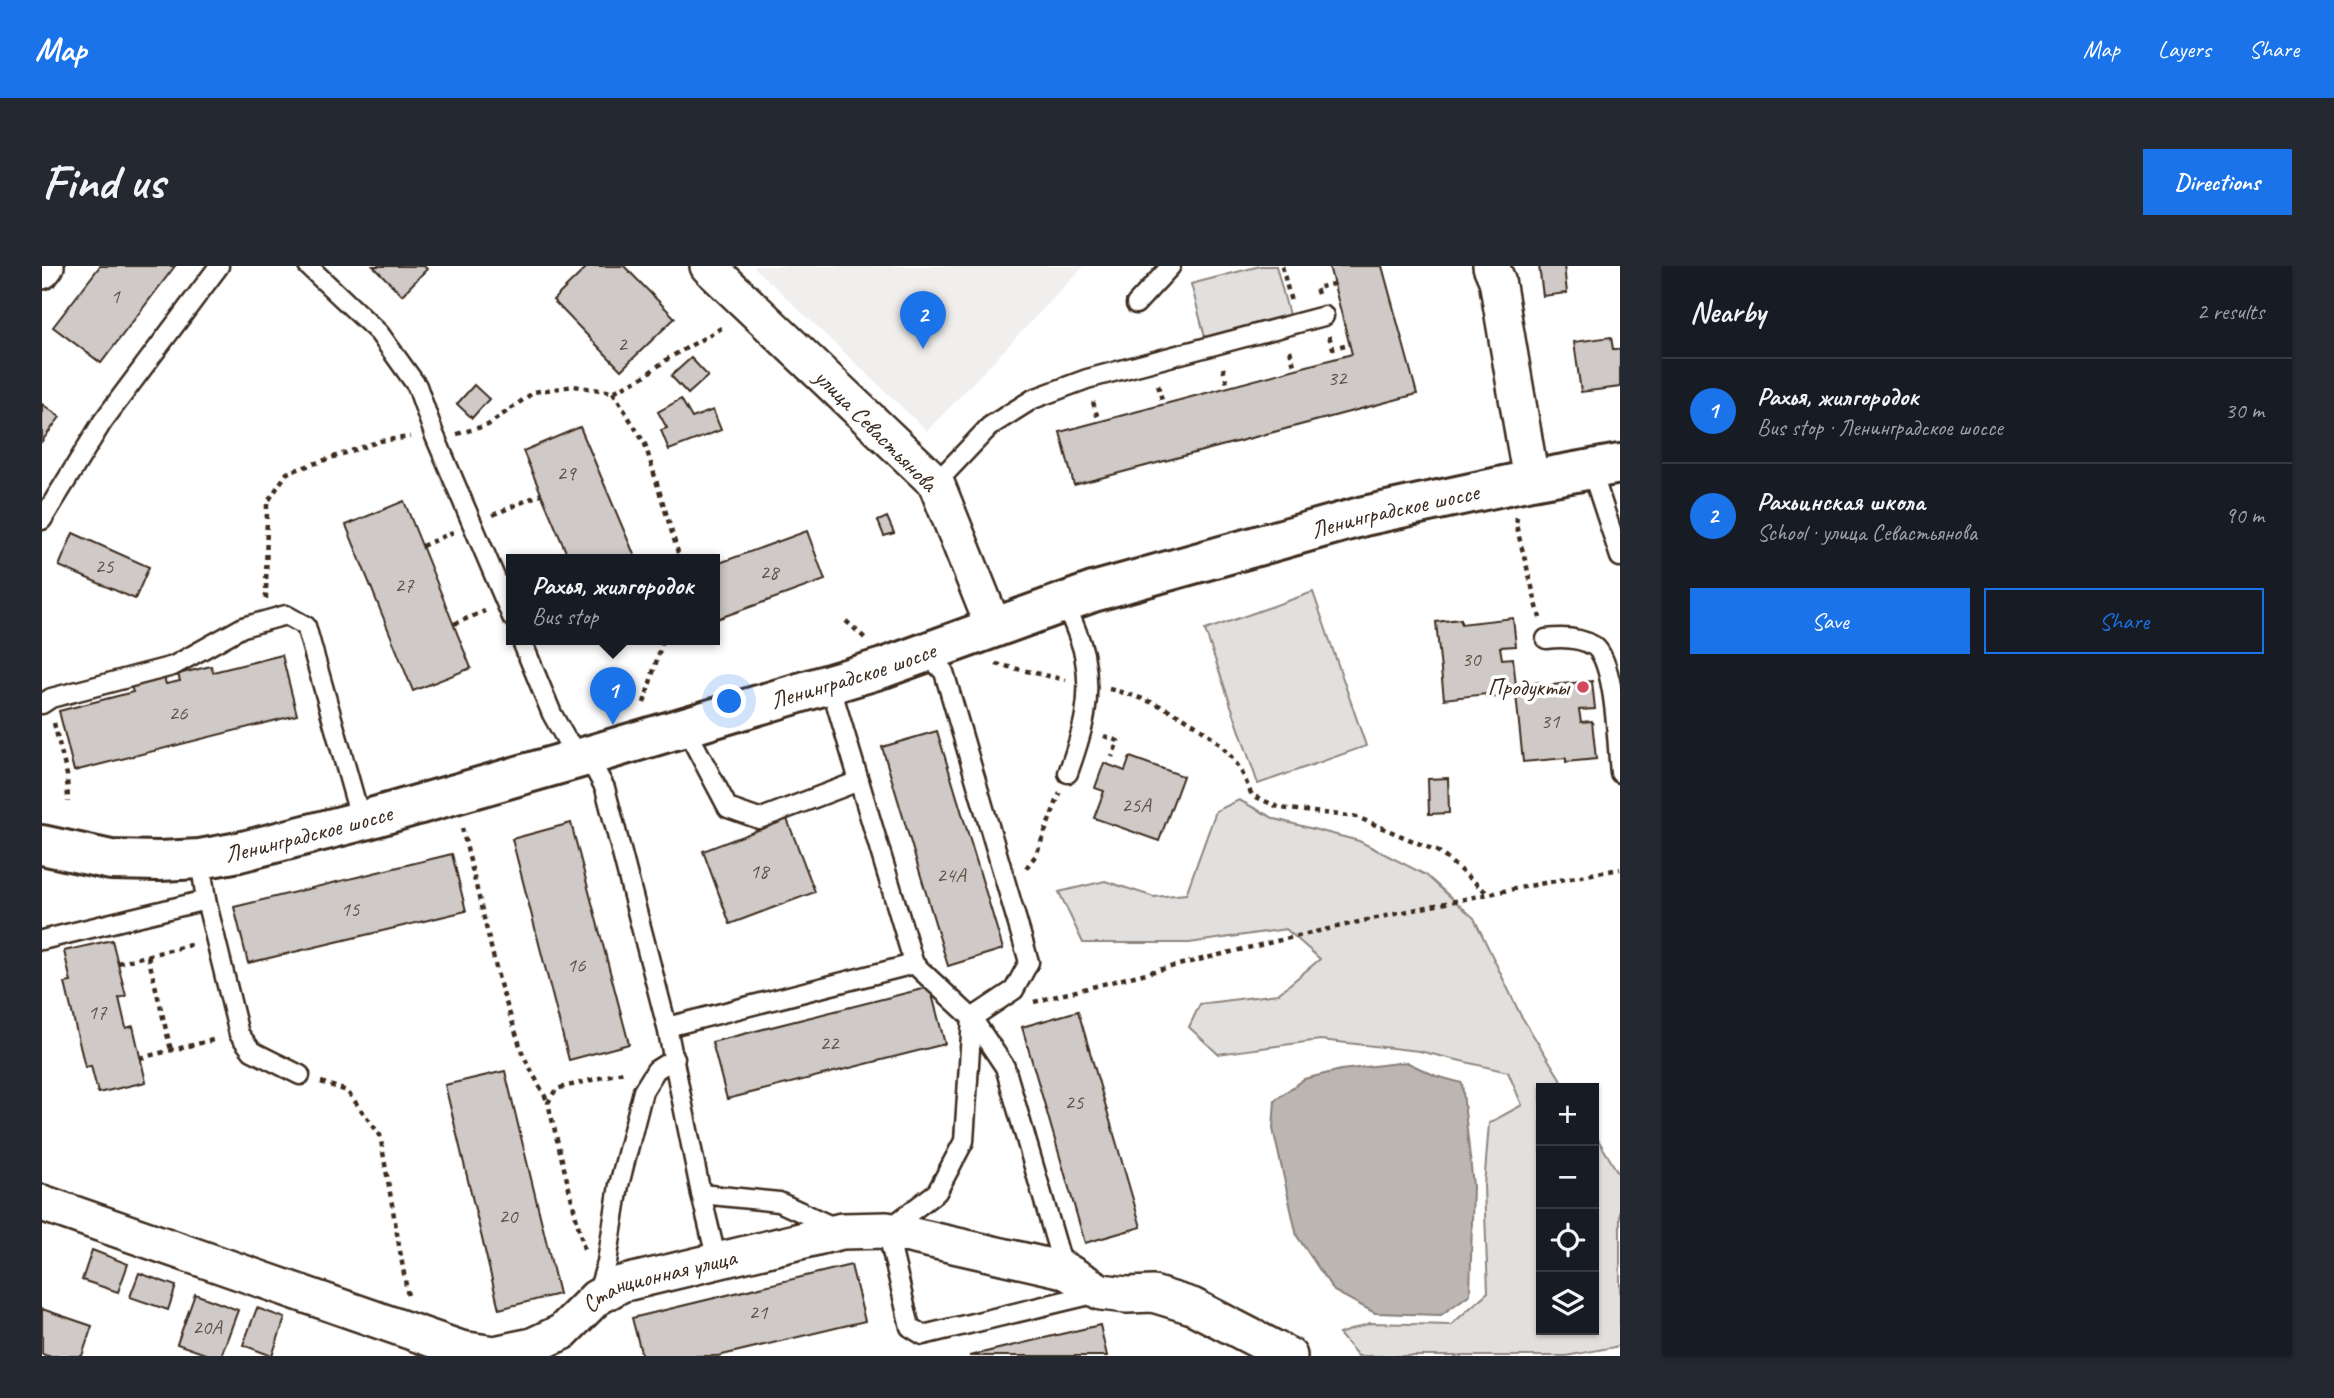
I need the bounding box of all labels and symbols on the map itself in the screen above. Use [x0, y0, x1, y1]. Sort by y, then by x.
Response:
house number: 1 [110, 283, 121, 309]
pin: 2 [900, 291, 946, 349]
house number: 2 [617, 331, 628, 357]
street label: улица Севастьянова [807, 361, 945, 499]
house number: 32 [1328, 365, 1348, 391]
house number: 29 [557, 460, 577, 486]
street label: Ленинградское шоссе [1307, 476, 1483, 545]
house number: 25 [95, 553, 115, 579]
house number: 28 [760, 559, 781, 585]
house number: 27 [395, 572, 415, 598]
street label: Ленинградское шоссе [767, 635, 942, 716]
house number: 30 [1462, 646, 1482, 672]
pin: 1 [590, 667, 636, 725]
place label: Продукты [1487, 672, 1571, 702]
marker: Продукты [1575, 679, 1591, 695]
your location [712, 684, 746, 718]
house number: 26 [169, 700, 188, 726]
house number: 31 [1541, 708, 1561, 734]
house number: 25А [1121, 792, 1152, 818]
street label: Ленинградское шоссе [223, 797, 398, 869]
house number: 18 [750, 858, 771, 884]
house number: 24А [936, 862, 967, 888]
house number: 15 [341, 896, 361, 922]
house number: 16 [567, 952, 586, 978]
house number: 17 [88, 999, 108, 1025]
house number: 22 [820, 1030, 840, 1056]
house number: 25 [1065, 1089, 1085, 1115]
house number: 20 [499, 1203, 519, 1229]
street label: Станционная улица [575, 1242, 740, 1319]
house number: 21 [749, 1299, 769, 1325]
house number: 20А [192, 1314, 223, 1340]

